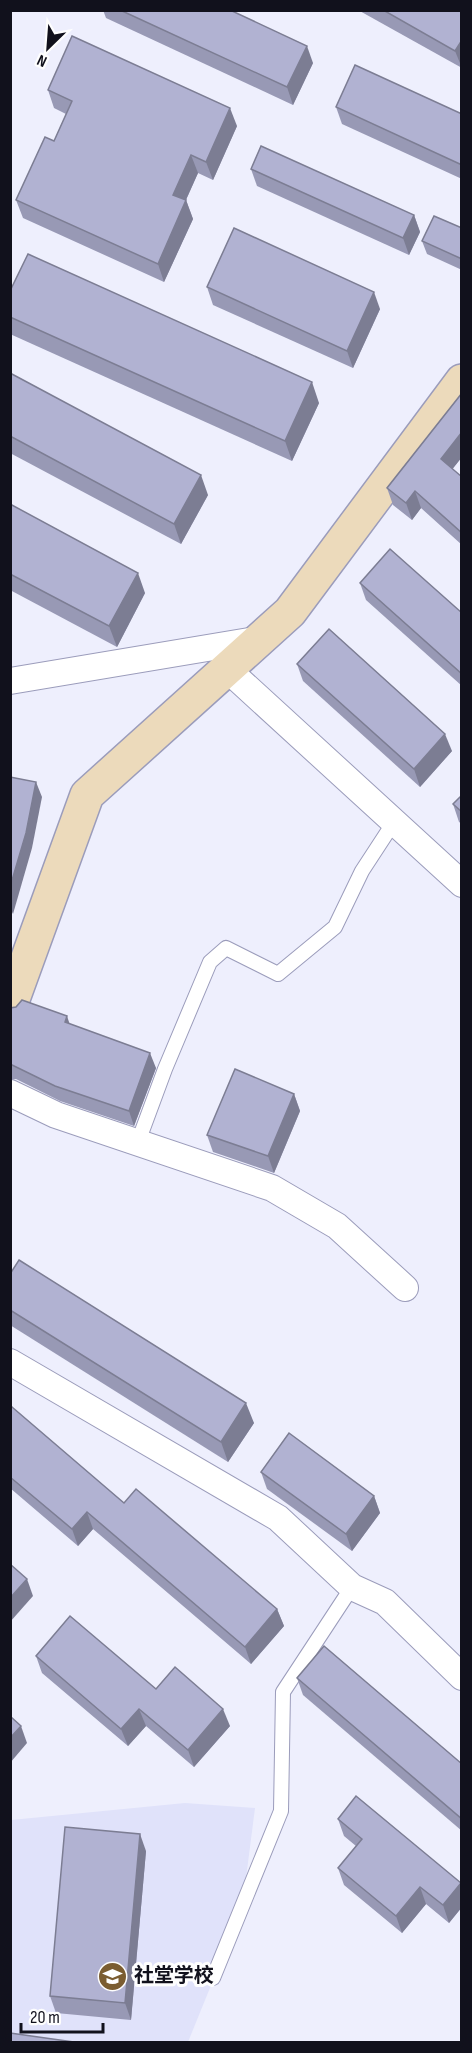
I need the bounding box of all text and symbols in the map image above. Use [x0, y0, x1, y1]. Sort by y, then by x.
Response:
north arrow [18, 18, 78, 78]
text: N [34, 50, 50, 71]
school or university icon: 社堂学校 [97, 1960, 129, 1992]
place label: 社堂学校 [134, 1964, 214, 1988]
scale bar [21, 1996, 104, 2034]
text: 20 m [30, 2007, 60, 2028]

